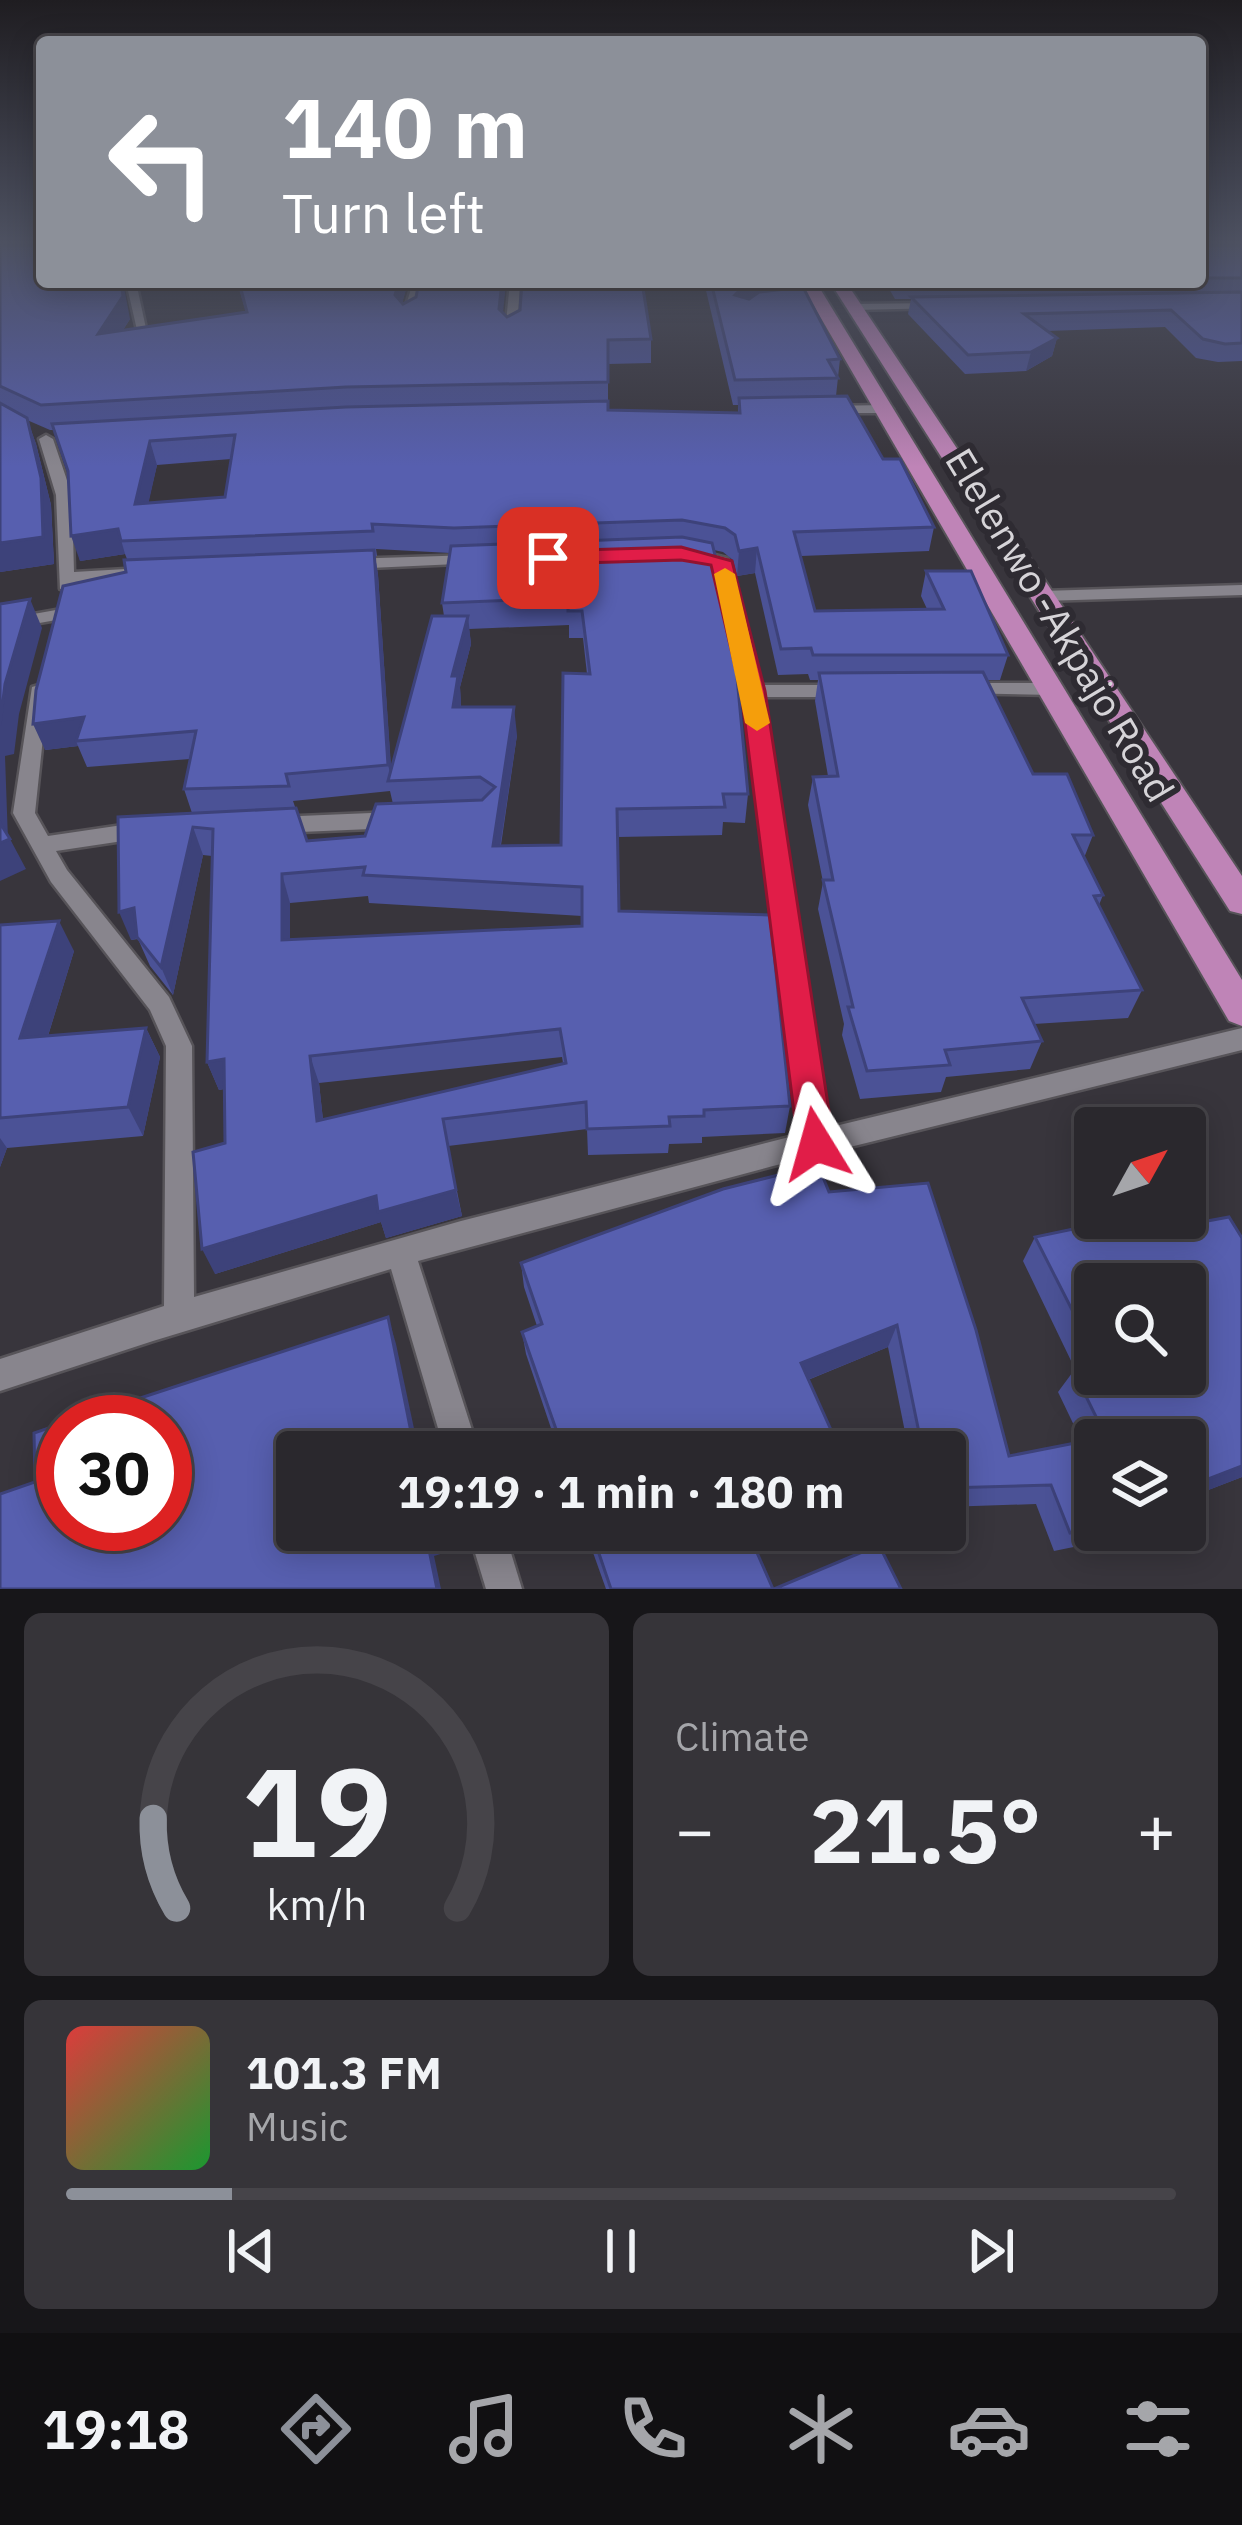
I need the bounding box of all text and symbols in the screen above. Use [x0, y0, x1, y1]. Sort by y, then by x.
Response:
text: 140 m [282, 72, 528, 181]
icon: left [84, 84, 240, 240]
text: Turn left [282, 178, 485, 248]
street label: Elelenwo -Akpajo Road [935, 439, 1186, 811]
pin [497, 507, 599, 609]
icon: arrive [515, 525, 581, 591]
position arrow [753, 1081, 879, 1207]
north arrow [1074, 1107, 1206, 1239]
map controls [1074, 1107, 1206, 1551]
button: search [1074, 1263, 1206, 1395]
speed limit sign: 30 [36, 1395, 192, 1551]
button: layers [1074, 1419, 1206, 1551]
text: 19:19 · 1 min · 180 m [398, 1462, 844, 1520]
text: Climate [675, 1711, 809, 1762]
text: 19 [242, 1729, 391, 1891]
text: 21.5° [809, 1771, 1042, 1888]
text: − [675, 1786, 715, 1872]
text: + [1136, 1786, 1176, 1872]
text: km/h [266, 1875, 367, 1931]
text: 101.3 FM [246, 2043, 442, 2101]
text: Music [246, 2101, 348, 2152]
icon: previous [218, 2218, 284, 2284]
icon: pause [588, 2218, 654, 2284]
icon: next [958, 2218, 1024, 2284]
icon: directions [274, 2387, 358, 2471]
icon: music [442, 2387, 526, 2471]
icon: phone [611, 2387, 695, 2471]
icon: climate [779, 2387, 863, 2471]
icon: car [947, 2387, 1031, 2471]
icon: filters [1116, 2387, 1200, 2471]
text: 19:18 [42, 2394, 190, 2464]

